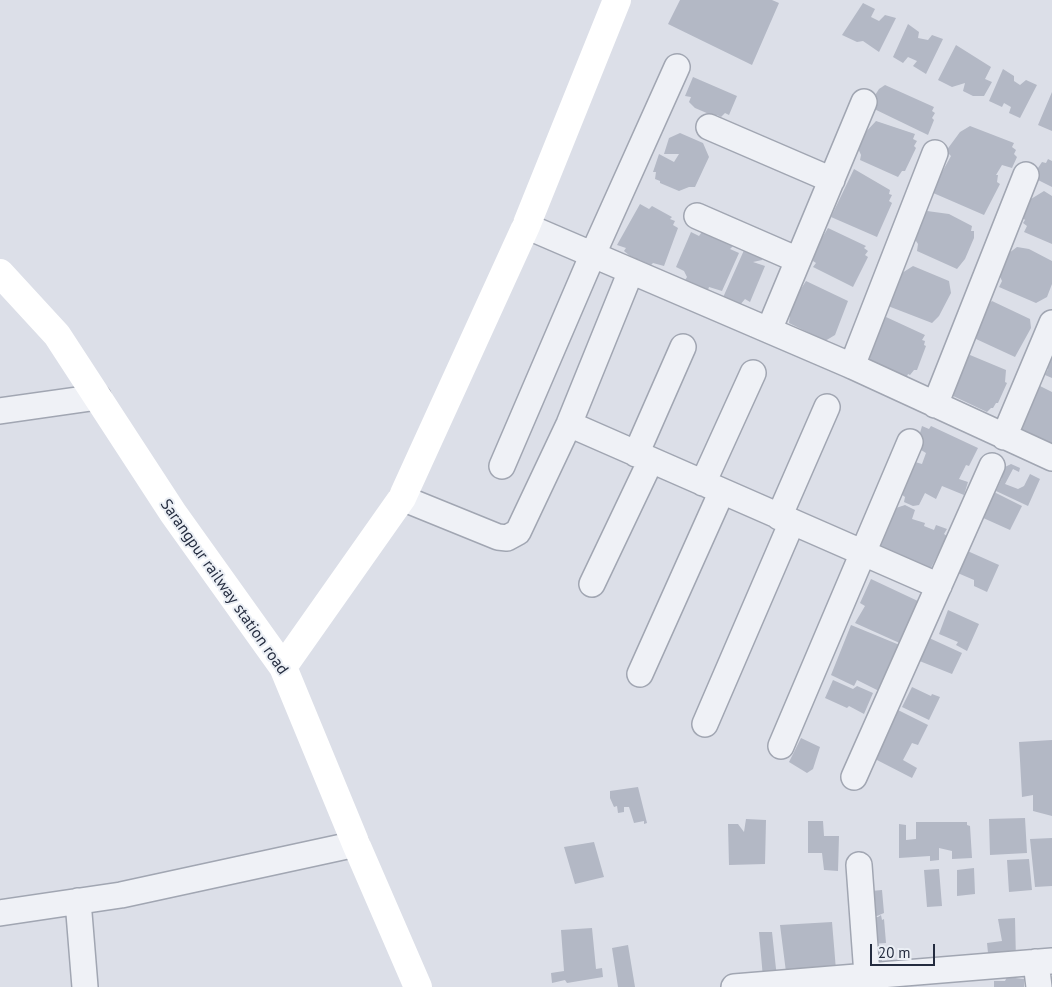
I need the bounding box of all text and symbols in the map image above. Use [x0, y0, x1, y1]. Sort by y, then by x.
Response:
street label: Sarangpur railway station road [156, 496, 292, 678]
scale bar [872, 934, 937, 966]
text: 20 m [878, 943, 911, 962]

